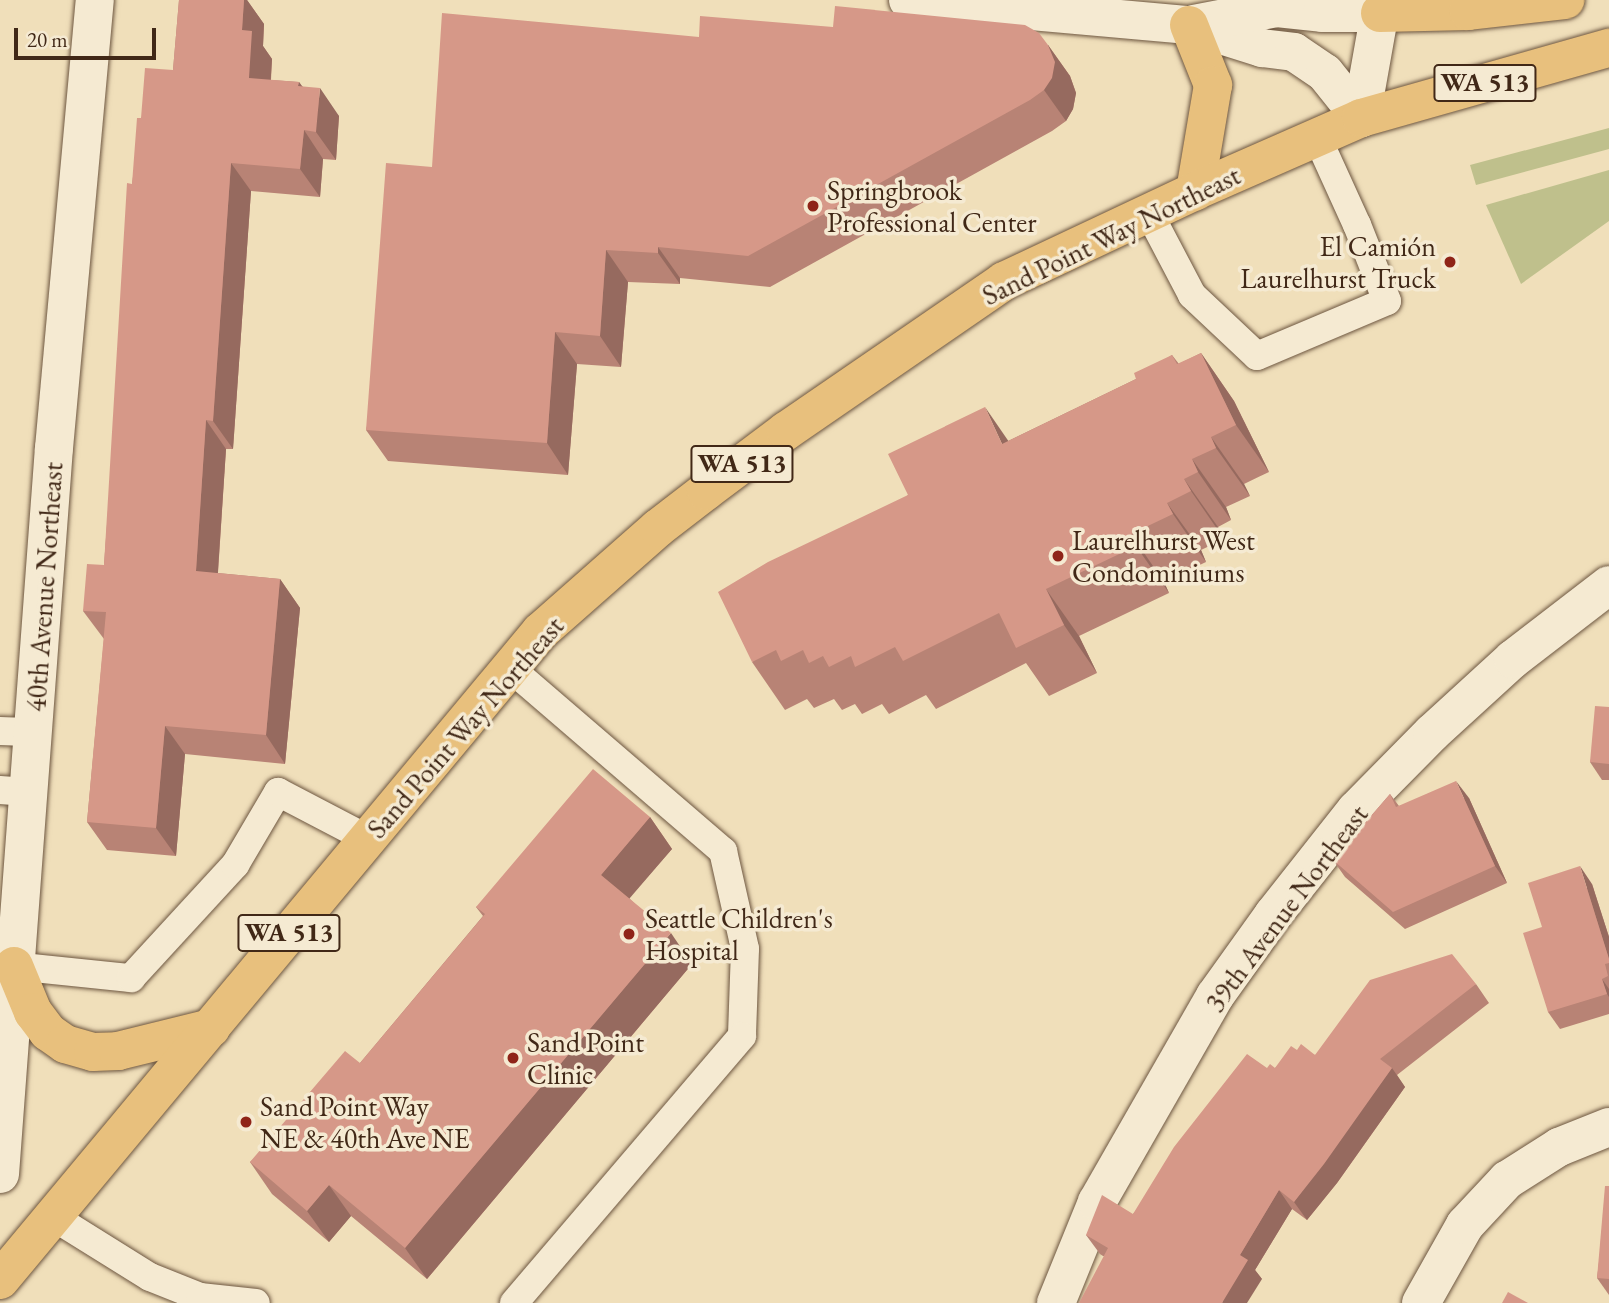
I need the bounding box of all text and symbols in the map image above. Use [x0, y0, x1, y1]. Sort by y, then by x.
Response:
scale bar [18, 14, 159, 58]
text: 20 m [27, 26, 68, 53]
road number: WA 513 [1432, 60, 1538, 106]
street label: Sand Point Way Northeast [977, 158, 1245, 312]
place label: Springbrook Professional Center [827, 173, 1037, 239]
marker: Springbrook Professional Center [805, 198, 821, 214]
place label: El Camión Laurelhurst Truck [1240, 229, 1436, 295]
marker: El Camión Laurelhurst Truck [1442, 254, 1458, 270]
road number: WA 513 [690, 442, 794, 486]
street label: 40th Avenue Northeast [19, 461, 69, 713]
place label: Laurelhurst West Condominiums [1072, 523, 1255, 589]
marker: Laurelhurst West Condominiums [1050, 548, 1066, 564]
street label: Sand Point Way Northeast [360, 609, 570, 845]
street label: 39th Avenue Northeast [1197, 798, 1375, 1018]
place label: Seattle Children's Hospital [645, 901, 833, 967]
road number: WA 513 [236, 910, 342, 956]
marker: Seattle Children's Hospital [619, 924, 639, 944]
place label: Sand Point Clinic [527, 1025, 644, 1091]
marker: Sand Point Clinic [505, 1050, 521, 1066]
place label: Sand Point Way NE & 40th Ave NE [260, 1089, 469, 1155]
marker: Sand Point Way NE & 40th Ave NE [238, 1114, 254, 1130]

